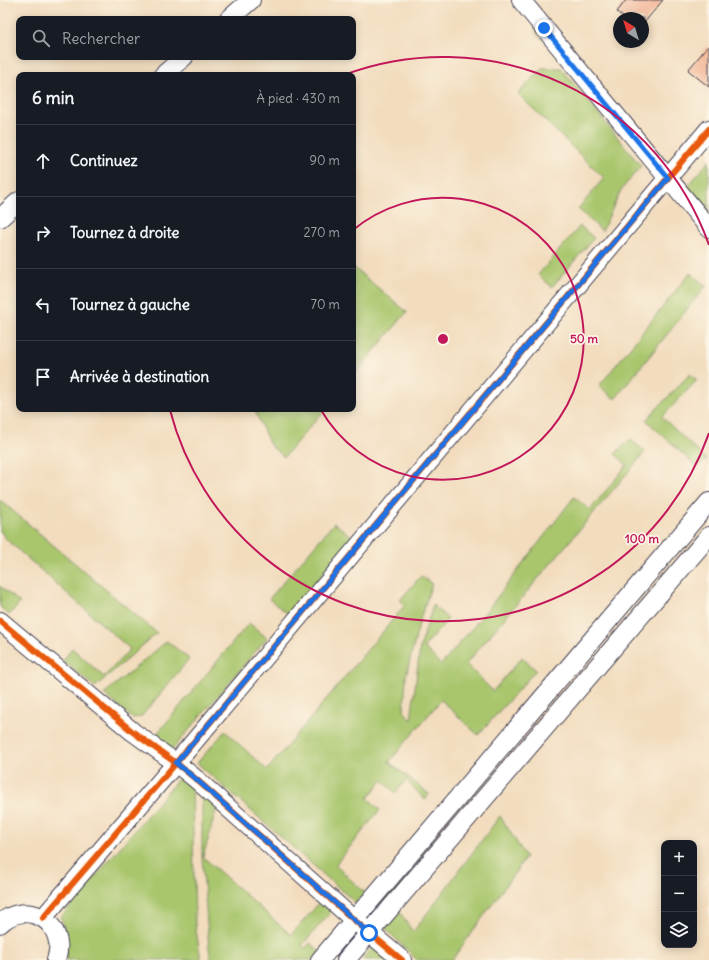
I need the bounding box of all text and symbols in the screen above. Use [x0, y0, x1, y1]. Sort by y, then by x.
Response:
north arrow [613, 12, 649, 48]
search box [16, 16, 356, 60]
route end [535, 19, 553, 37]
icon: search [30, 27, 52, 49]
text: Rechercher [62, 29, 140, 48]
text: 6 min [32, 87, 74, 109]
text: À pied · 430 m [257, 90, 340, 107]
icon: ahead [32, 150, 54, 172]
text: Continuez [70, 151, 138, 170]
text: 90 m [309, 152, 340, 169]
icon: right [32, 222, 54, 244]
text: Tournez à droite [70, 223, 179, 242]
text: 270 m [303, 224, 340, 241]
icon: left [32, 294, 54, 316]
text: Tournez à gauche [70, 295, 190, 314]
text: 70 m [311, 296, 340, 313]
text: 50 m [570, 331, 599, 346]
centre of rings [436, 332, 450, 346]
icon: arrive [32, 366, 54, 388]
text: Arrivée à destination [70, 367, 209, 386]
text: 100 m [625, 531, 659, 546]
map controls [661, 840, 697, 948]
button: + [661, 840, 697, 876]
button: − [661, 876, 697, 912]
button: layers [661, 912, 697, 948]
route start [360, 924, 378, 942]

